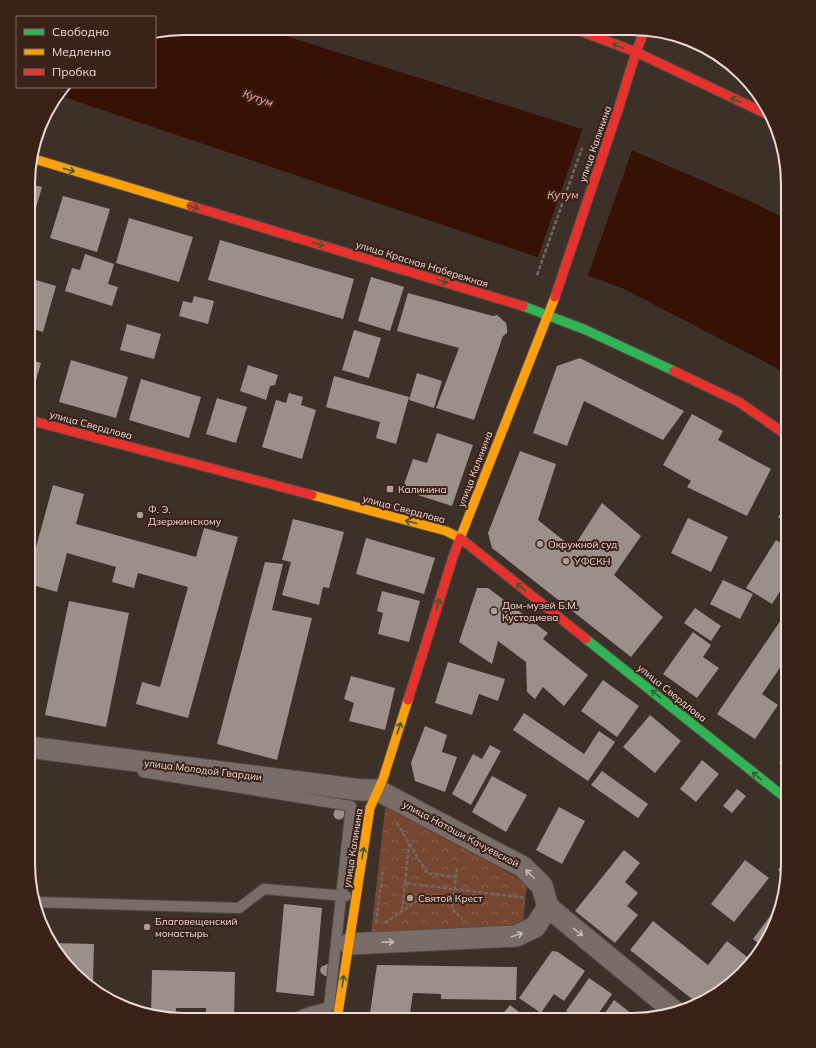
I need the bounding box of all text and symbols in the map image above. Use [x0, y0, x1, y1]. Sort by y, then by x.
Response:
legend [16, 16, 156, 88]
text: Свободно [52, 24, 109, 39]
one-way arrow [612, 41, 624, 49]
text: Медленно [52, 44, 111, 59]
text: Пробка [52, 64, 96, 79]
water label: Кутум [241, 86, 275, 110]
one-way arrow [730, 96, 742, 103]
street label: улица Калинина [576, 104, 614, 184]
one-way arrow [62, 167, 75, 174]
water label: Кутум [547, 188, 579, 202]
one-way arrow [186, 204, 199, 211]
street label: улица Красная Набережная [354, 238, 490, 290]
one-way arrow [311, 241, 324, 248]
one-way arrow [435, 278, 448, 285]
street label: улица Свердлова [48, 408, 134, 442]
street label: улица Калинина [455, 429, 495, 509]
place label: Калинина [398, 483, 447, 496]
marker: Калинина [385, 484, 395, 494]
street label: улица Свердлова [361, 492, 447, 526]
place label: Ф. Э. Дзержинскому [148, 503, 222, 528]
marker: Ф. Э. Дзержинскому [135, 510, 145, 520]
one-way arrow [405, 518, 418, 525]
place label: Окружной суд [548, 538, 617, 551]
marker: Окружной суд [535, 539, 545, 549]
place label: УФСКН [573, 555, 610, 568]
marker: УФСКН [561, 556, 571, 566]
one-way arrow [516, 583, 527, 591]
one-way arrow [435, 598, 442, 611]
place label: Дом-музей Б.М. Кустодиева [502, 599, 578, 624]
marker: Дом-музей Б.М. Кустодиева [489, 606, 499, 616]
street label: улица Свердлова [635, 661, 709, 725]
one-way arrow [650, 690, 661, 699]
one-way arrow [396, 722, 403, 735]
street label: улица Молодой Гвардии [143, 756, 263, 784]
one-way arrow [752, 771, 763, 780]
street label: улица Наташи Качуевской [401, 798, 521, 870]
street label: улица Калинина [340, 807, 366, 889]
one-way arrow [359, 847, 367, 860]
one-way arrow [525, 869, 535, 879]
place label: Святой Крест [418, 892, 483, 905]
marker: Святой Крест [405, 893, 415, 903]
place label: Благовещенский монастырь [155, 915, 237, 940]
marker: Благовещенский монастырь [142, 922, 152, 932]
one-way arrow [573, 927, 583, 936]
one-way arrow [511, 931, 524, 938]
one-way arrow [381, 939, 394, 946]
one-way arrow [339, 975, 347, 988]

